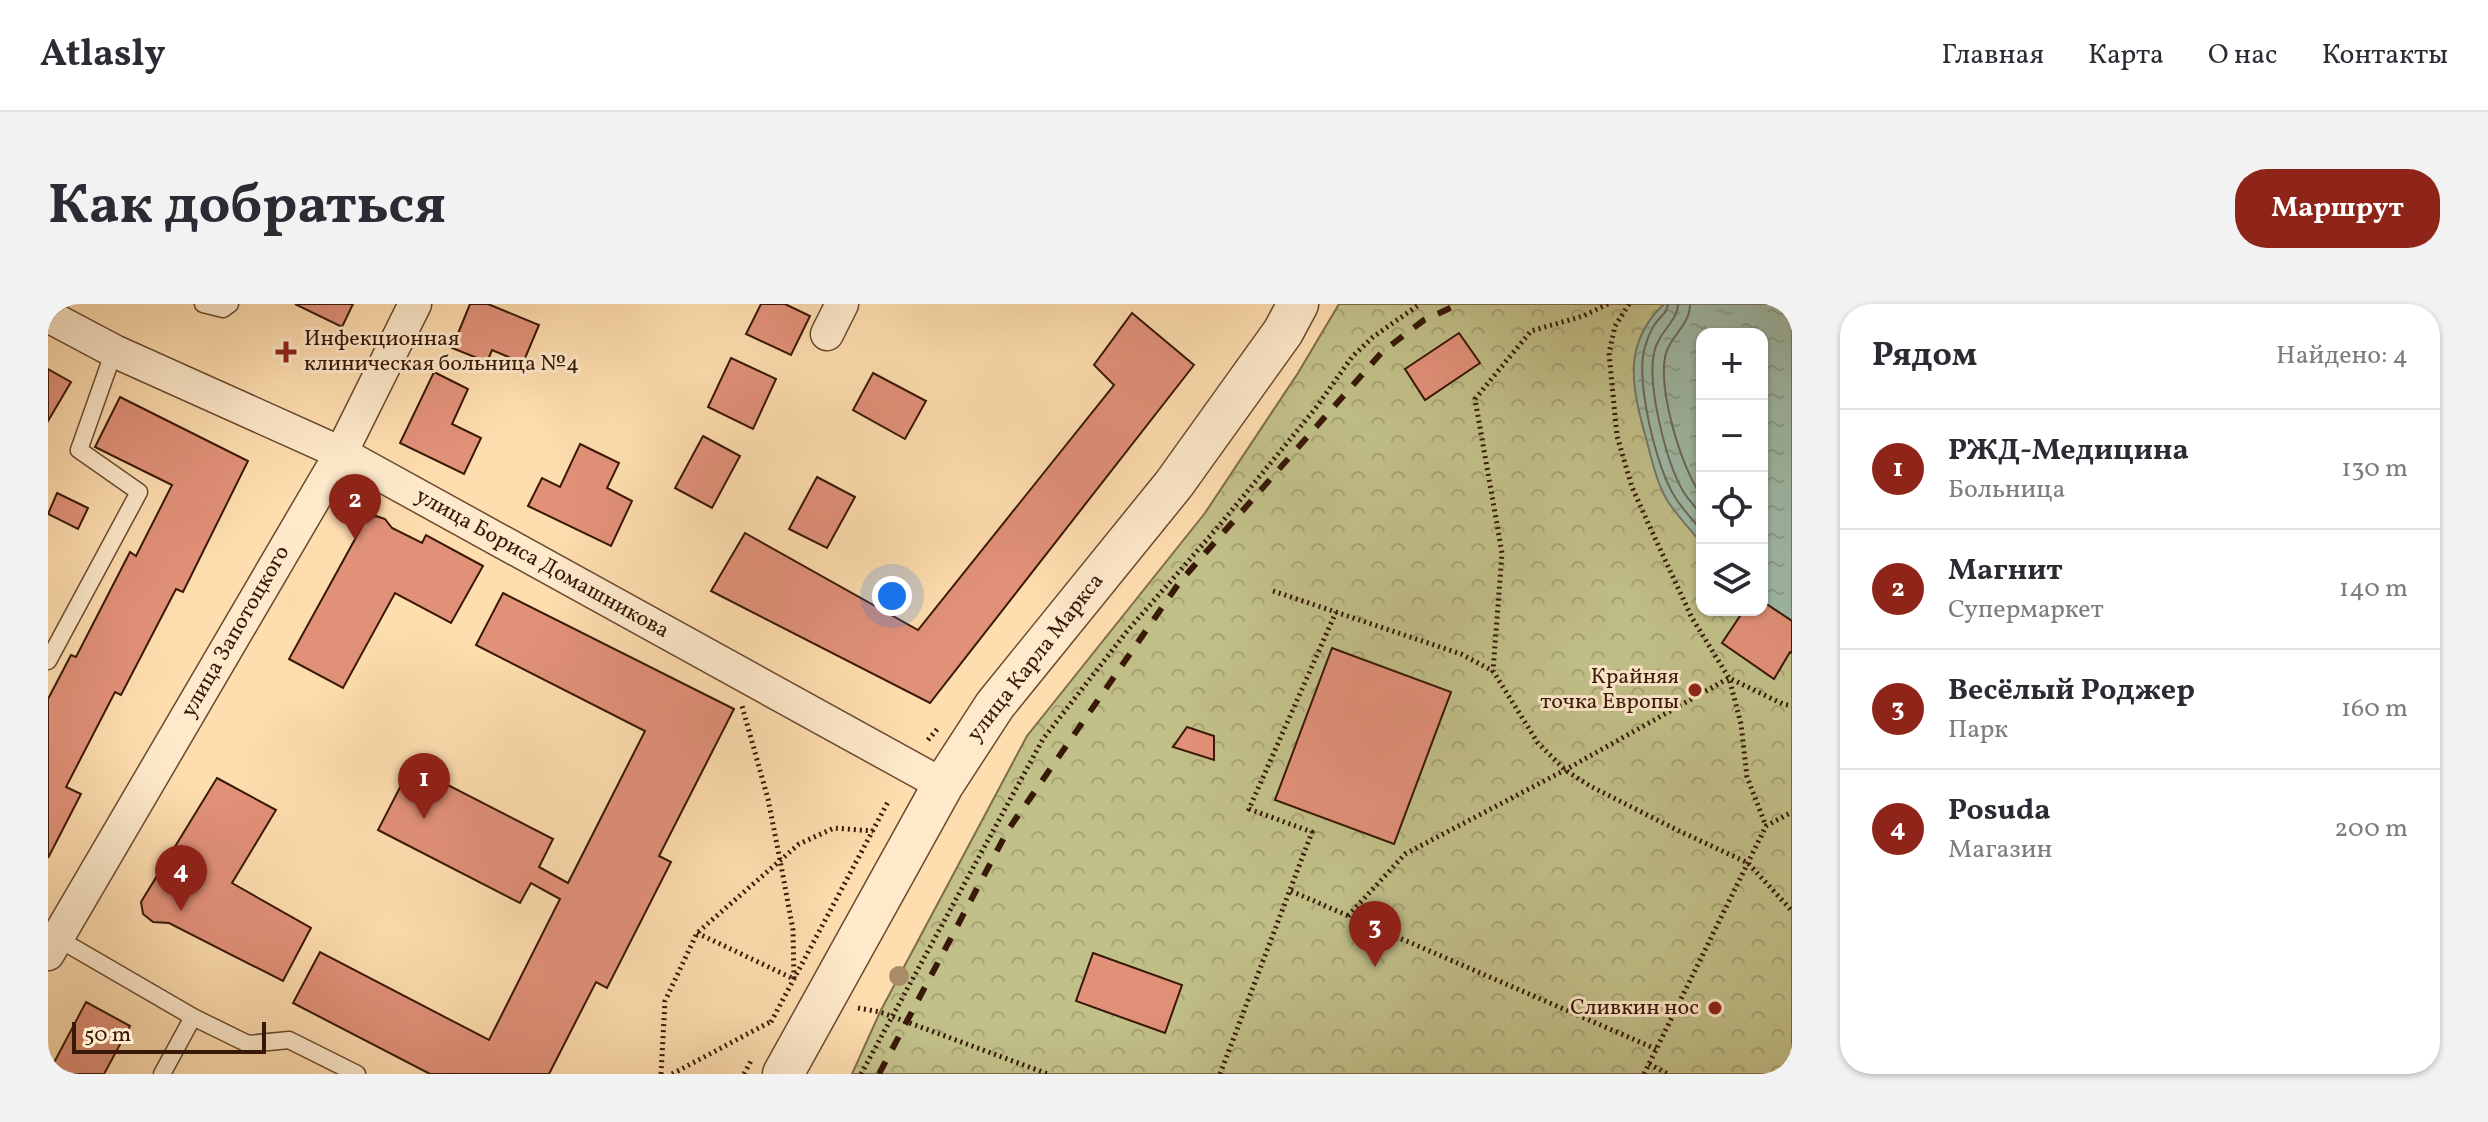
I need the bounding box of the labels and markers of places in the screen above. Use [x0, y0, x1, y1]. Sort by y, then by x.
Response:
place label: Инфекционная клиническая больница №4 [304, 324, 579, 380]
marker: Инфекционная клиническая больница №4 [275, 341, 297, 363]
pin: 2 [329, 474, 381, 540]
place label: Крайняя точка Европы [1540, 662, 1679, 718]
marker: Крайняя точка Европы [1686, 681, 1704, 699]
pin: 1 [398, 753, 450, 819]
pin: 4 [155, 845, 207, 911]
pin: 3 [1349, 901, 1401, 967]
place label: Сливкин нос [1570, 993, 1699, 1024]
marker: Сливкин нос [1706, 999, 1724, 1017]

